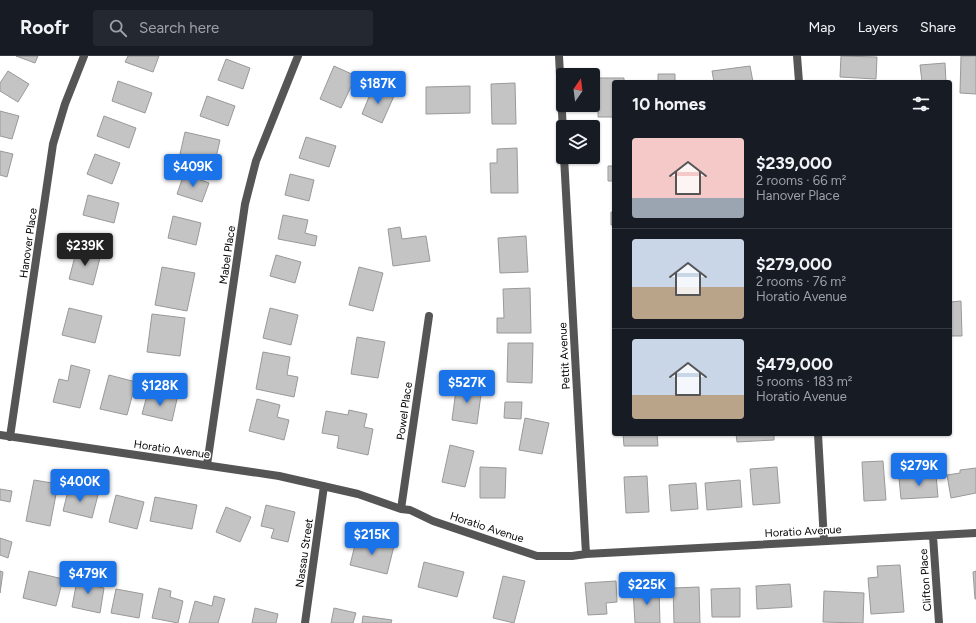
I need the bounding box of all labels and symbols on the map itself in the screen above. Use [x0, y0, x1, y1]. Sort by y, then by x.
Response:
north arrow [556, 68, 600, 112]
pin: $187K [350, 71, 406, 105]
pin: $409K [165, 154, 221, 188]
street label: Hanover Place [17, 207, 40, 279]
street label: Mabel Place [217, 225, 238, 285]
pin: $239K [57, 233, 113, 267]
street label: Pettit Avenue [556, 322, 573, 390]
pin: $527K [439, 370, 495, 404]
pin: $128K [132, 373, 188, 407]
street label: Powel Place [394, 381, 415, 441]
street label: Horatio Avenue [133, 438, 211, 461]
pin: $279K [891, 453, 947, 487]
pin: $400K [52, 469, 108, 503]
street label: Horatio Avenue [448, 509, 525, 546]
street label: Nassau Street [293, 518, 316, 588]
pin: $215K [344, 522, 400, 556]
street label: Horatio Avenue [764, 523, 842, 540]
street label: Clifton Place [917, 548, 934, 612]
pin: $479K [60, 561, 116, 595]
pin: $225K [619, 572, 675, 606]

